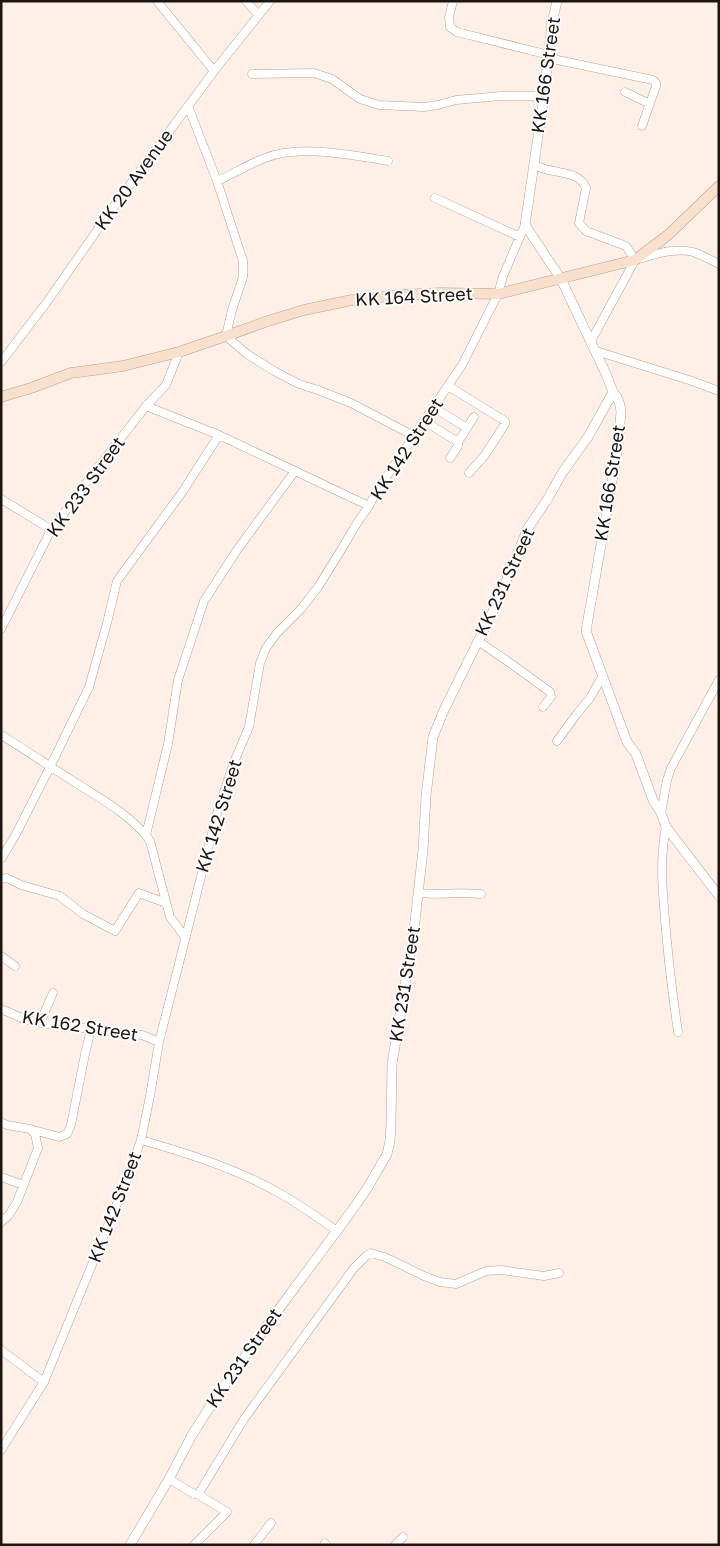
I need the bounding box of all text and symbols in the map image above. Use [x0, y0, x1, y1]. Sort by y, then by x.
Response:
street label: KK 166 Street [526, 15, 564, 135]
street label: KK 20 Avenue [89, 125, 177, 234]
street label: KK 164 Street [355, 282, 473, 310]
street label: KK 142 Street [365, 393, 447, 504]
street label: KK 166 Street [589, 423, 629, 543]
street label: KK 233 Street [41, 432, 129, 541]
street label: KK 231 Street [469, 524, 539, 639]
street label: KK 142 Street [190, 756, 246, 875]
street label: KK 231 Street [384, 924, 424, 1043]
street label: KK 162 Street [21, 1005, 140, 1045]
street label: KK 142 Street [83, 1148, 145, 1265]
street label: KK 231 Street [201, 1303, 286, 1412]

